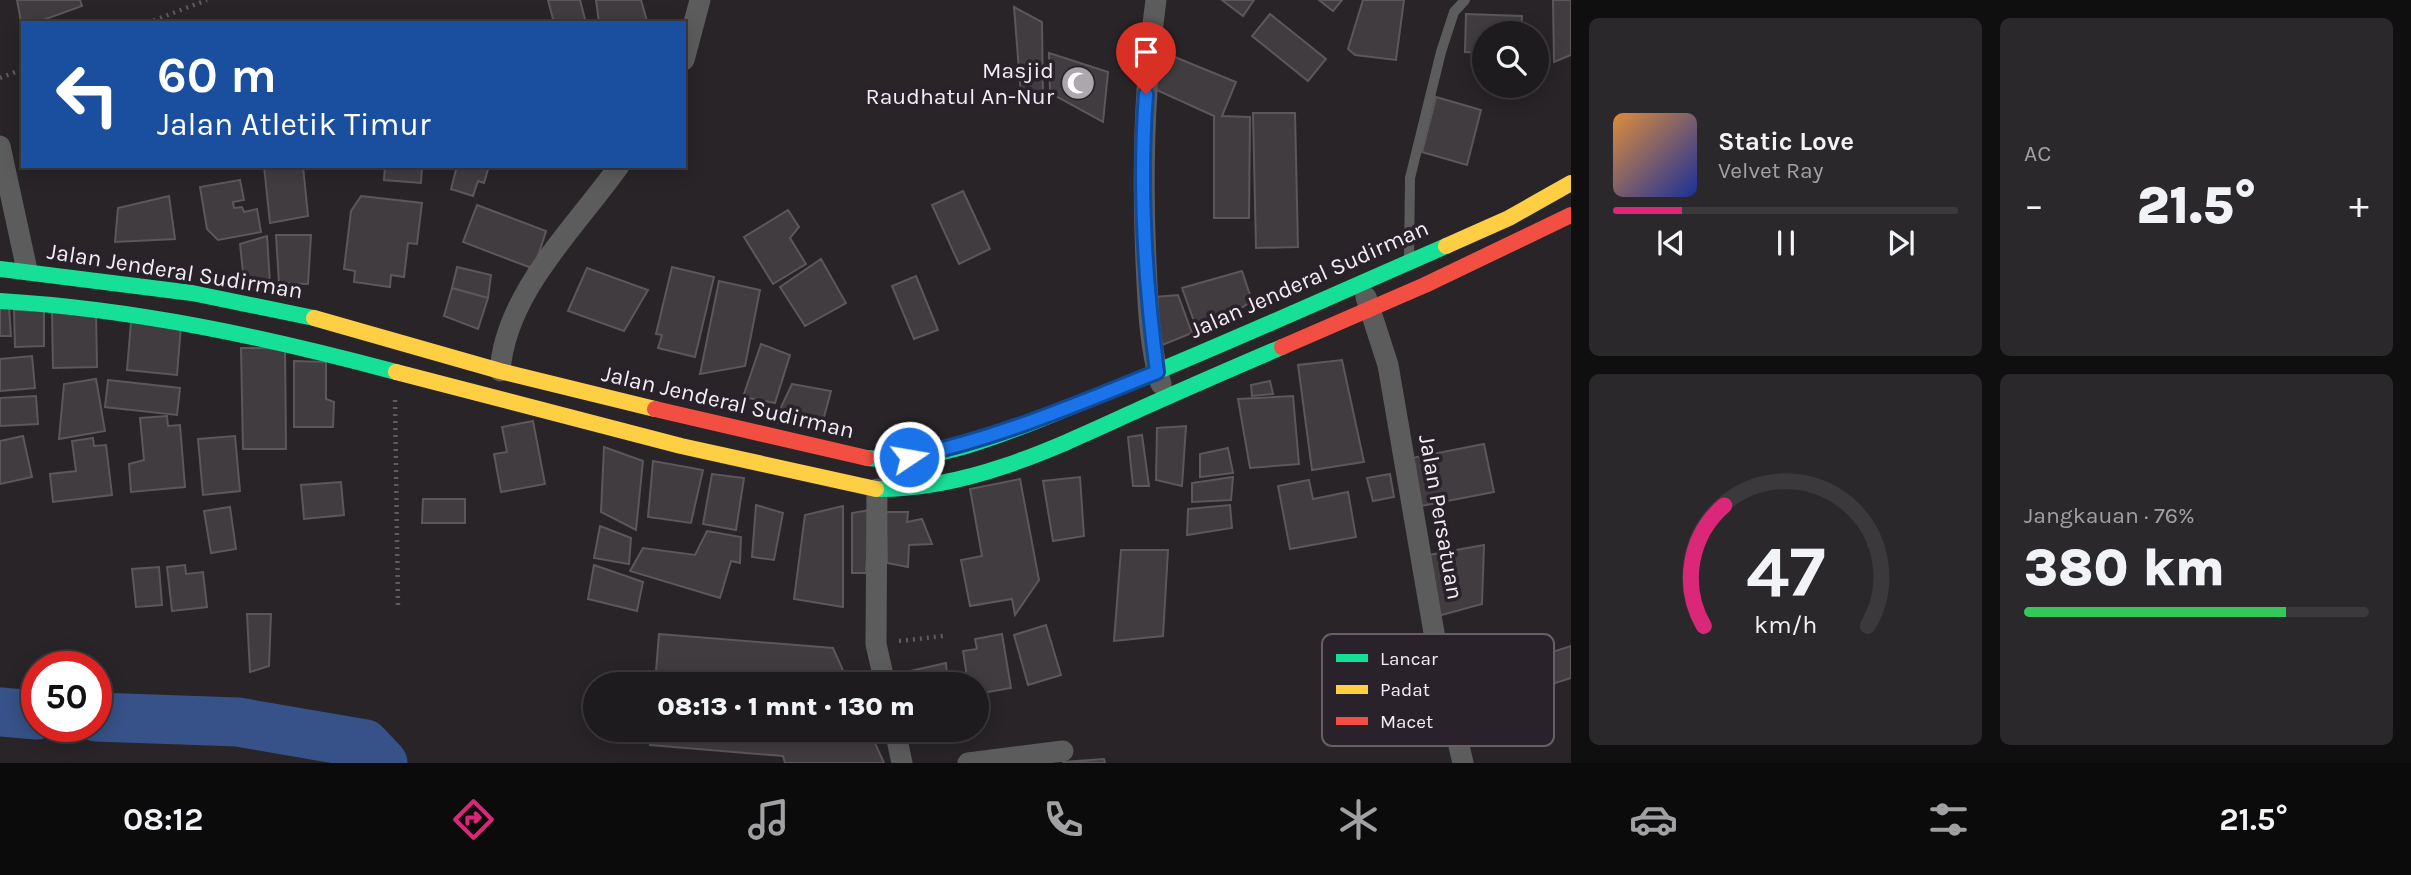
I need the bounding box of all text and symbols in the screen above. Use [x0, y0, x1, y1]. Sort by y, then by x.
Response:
map controls [1472, 21, 1549, 98]
button: search [1472, 21, 1549, 98]
pin [1116, 22, 1176, 94]
icon: arrive [1127, 33, 1165, 71]
text: 60 m [157, 47, 277, 104]
icon: left [42, 49, 133, 140]
place label: Masjid Raudhatul An-Nur [866, 57, 1055, 110]
mosque icon: Masjid Raudhatul An-Nur [1059, 64, 1097, 102]
text: Jalan Atletik Timur [157, 106, 430, 143]
text: Static Love [1718, 126, 1854, 157]
text: AC [2024, 140, 2051, 167]
text: Velvet Ray [1718, 157, 1823, 184]
text: 21.5° [2136, 175, 2257, 236]
text: − [2024, 183, 2044, 228]
text: + [2349, 183, 2369, 228]
street label: Jalan Jenderal Sudirman [1185, 214, 1433, 344]
icon: previous [1652, 224, 1690, 262]
icon: pause [1767, 224, 1805, 262]
icon: next [1882, 224, 1920, 262]
street label: Jalan Jenderal Sudirman [45, 237, 305, 305]
street label: Jalan Jenderal Sudirman [599, 360, 857, 444]
position arrow [872, 420, 946, 494]
street label: Jalan Persatuan [1413, 432, 1469, 602]
text: Jangkauan · 76% [2024, 502, 2195, 529]
text: 47 [1746, 529, 1825, 614]
text: 380 km [2024, 537, 2225, 598]
text: km/h [1754, 609, 1817, 638]
legend [1322, 634, 1554, 746]
text: Lancar [1380, 648, 1438, 670]
speed limit sign: 50 [21, 651, 112, 742]
text: Padat [1380, 679, 1430, 701]
text: 08:13 · 1 mnt · 130 m [657, 691, 915, 722]
text: Macet [1380, 711, 1433, 733]
icon: directions [449, 795, 498, 844]
icon: music [744, 795, 793, 844]
icon: phone [1039, 795, 1088, 844]
icon: climate [1334, 795, 1383, 844]
icon: car [1629, 795, 1678, 844]
icon: filters [1924, 795, 1973, 844]
text: 08:12 [123, 801, 203, 838]
text: 21.5° [2219, 801, 2288, 838]

